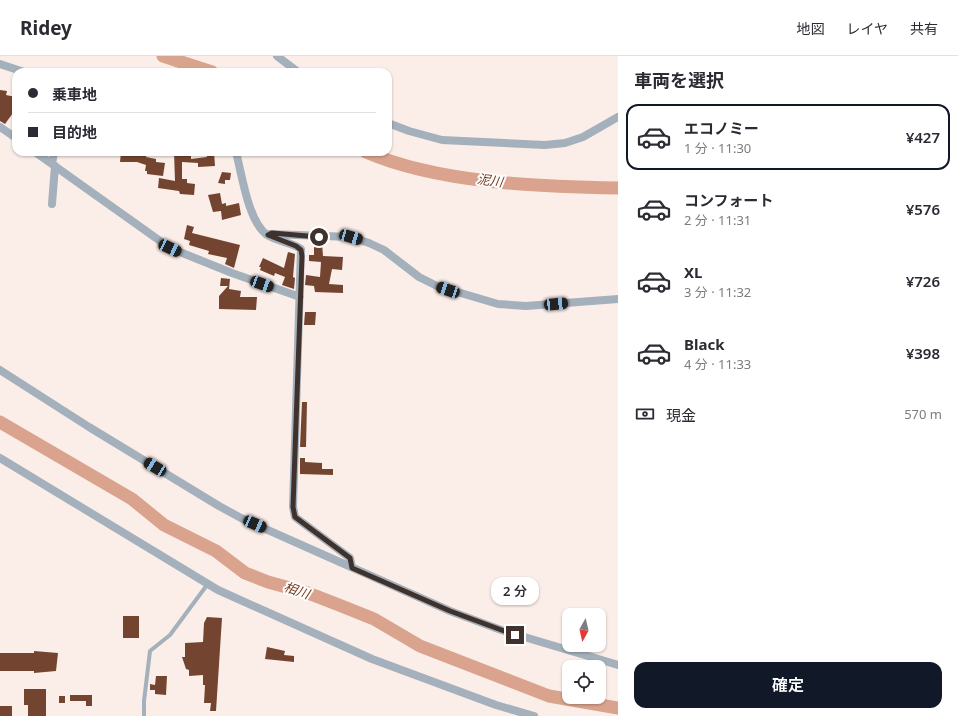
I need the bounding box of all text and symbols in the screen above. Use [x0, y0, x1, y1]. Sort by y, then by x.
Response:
text: Ridey [20, 15, 72, 41]
text: 地図 [796, 19, 824, 38]
text: レイヤ [846, 19, 888, 38]
text: 共有 [910, 19, 938, 38]
text: 車両を選択 [634, 68, 724, 92]
text: 乗車地 [52, 84, 97, 104]
text: エコノミー [684, 118, 759, 138]
icon: car [636, 119, 672, 155]
text: 目的地 [52, 122, 97, 142]
text: ¥427 [906, 127, 940, 147]
text: 1 分 · 11:30 [684, 139, 751, 157]
water label: 泥川 [476, 169, 506, 191]
text: コンフォート [684, 190, 774, 210]
icon: car [636, 191, 672, 227]
text: ¥576 [906, 199, 940, 219]
text: 2 分 · 11:31 [684, 211, 751, 229]
route start [310, 228, 328, 246]
car [338, 228, 364, 246]
car [157, 237, 183, 259]
text: XL [684, 262, 702, 282]
icon: car [636, 263, 672, 299]
text: ¥726 [906, 271, 940, 291]
car [249, 274, 275, 294]
car [435, 280, 461, 300]
text: 3 分 · 11:32 [684, 283, 751, 301]
car [544, 297, 568, 311]
text: Black [684, 334, 724, 354]
icon: car [636, 335, 672, 371]
text: ¥398 [906, 343, 940, 363]
text: 4 分 · 11:33 [684, 355, 751, 373]
icon: cash [634, 403, 656, 425]
text: 現金 [666, 405, 696, 425]
text: 570 m [904, 405, 942, 423]
car [142, 456, 168, 478]
car [242, 514, 268, 534]
water label: 相川 [282, 577, 314, 603]
callout: 2 分 [491, 577, 539, 605]
text: 2 分 [503, 582, 527, 600]
north arrow [562, 608, 606, 652]
map controls [562, 608, 606, 704]
route end [506, 626, 524, 644]
button: locate [562, 660, 606, 704]
button: 確定 [634, 662, 942, 708]

